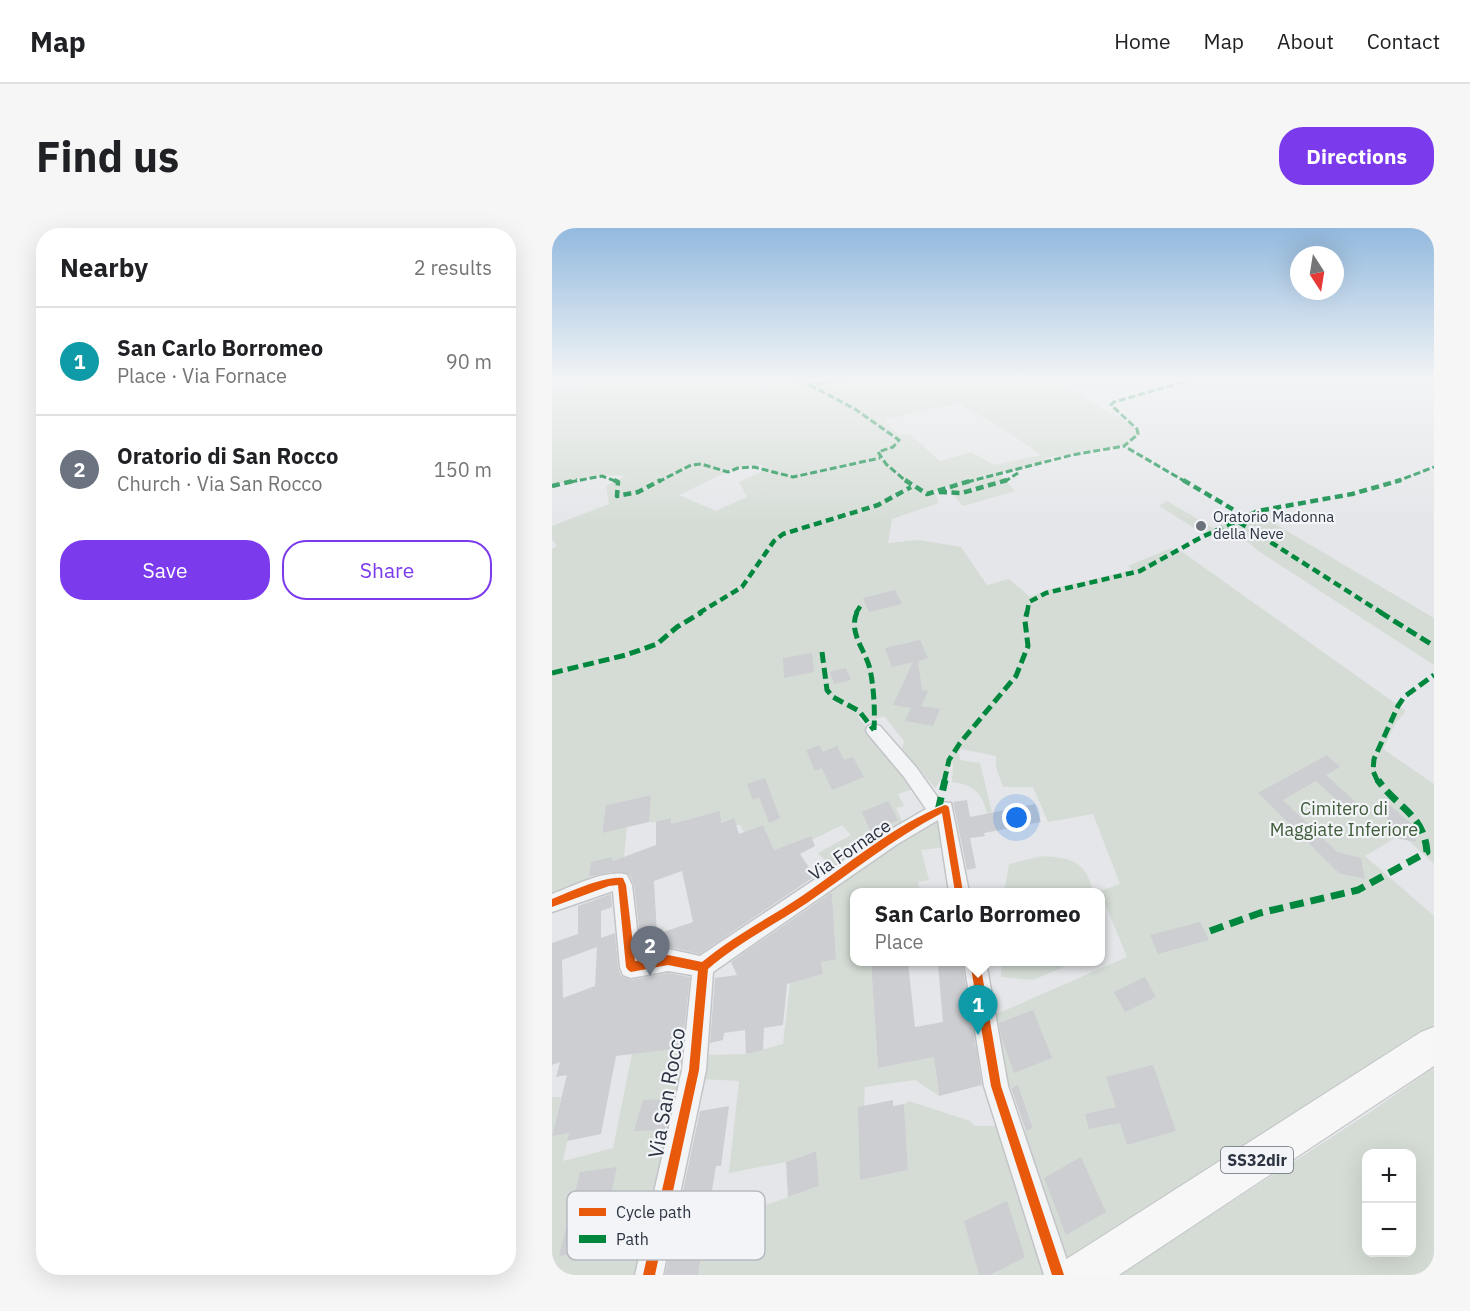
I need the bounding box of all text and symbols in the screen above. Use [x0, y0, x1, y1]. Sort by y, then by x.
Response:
text: Map [30, 23, 86, 60]
text: Home [1114, 27, 1171, 55]
text: Map [1204, 27, 1244, 55]
text: About [1277, 27, 1334, 55]
text: Contact [1367, 27, 1440, 55]
button: Directions [1279, 127, 1434, 185]
text: Find us [36, 129, 179, 184]
north arrow [1290, 246, 1344, 300]
text: Nearby [60, 250, 148, 284]
text: 2 results [414, 254, 492, 281]
text: San Carlo Borromeo [117, 333, 323, 362]
text: 1 [74, 348, 86, 375]
text: 90 m [446, 348, 492, 375]
text: Place · Via Fornace [117, 362, 287, 389]
text: Oratorio di San Rocco [117, 441, 338, 470]
text: 2 [74, 456, 86, 483]
text: 150 m [434, 456, 492, 483]
text: Church · Via San Rocco [117, 470, 323, 497]
place label: Oratorio Madonna della Neve [1213, 507, 1334, 543]
marker: Oratorio Madonna della Neve [1194, 519, 1208, 533]
button: Save [60, 540, 270, 600]
button: Share [282, 540, 492, 600]
park label: Cimitero di Maggiate Inferiore [1270, 797, 1418, 841]
your location [1002, 803, 1031, 832]
street label: Via Fornace [804, 814, 895, 885]
popup [850, 888, 1105, 966]
text: San Carlo Borromeo [874, 899, 1081, 928]
pin: 2 [630, 926, 670, 976]
text: Place [874, 928, 924, 955]
pin: 1 [958, 986, 998, 1035]
street label: Via San Rocco [641, 1025, 691, 1160]
road number: SS32dir [1221, 1147, 1293, 1173]
map controls [1362, 1149, 1416, 1257]
button: + [1362, 1149, 1416, 1203]
legend [567, 1191, 765, 1260]
text: Cycle path [616, 1202, 691, 1222]
button: − [1362, 1203, 1416, 1257]
text: Path [616, 1229, 649, 1249]

